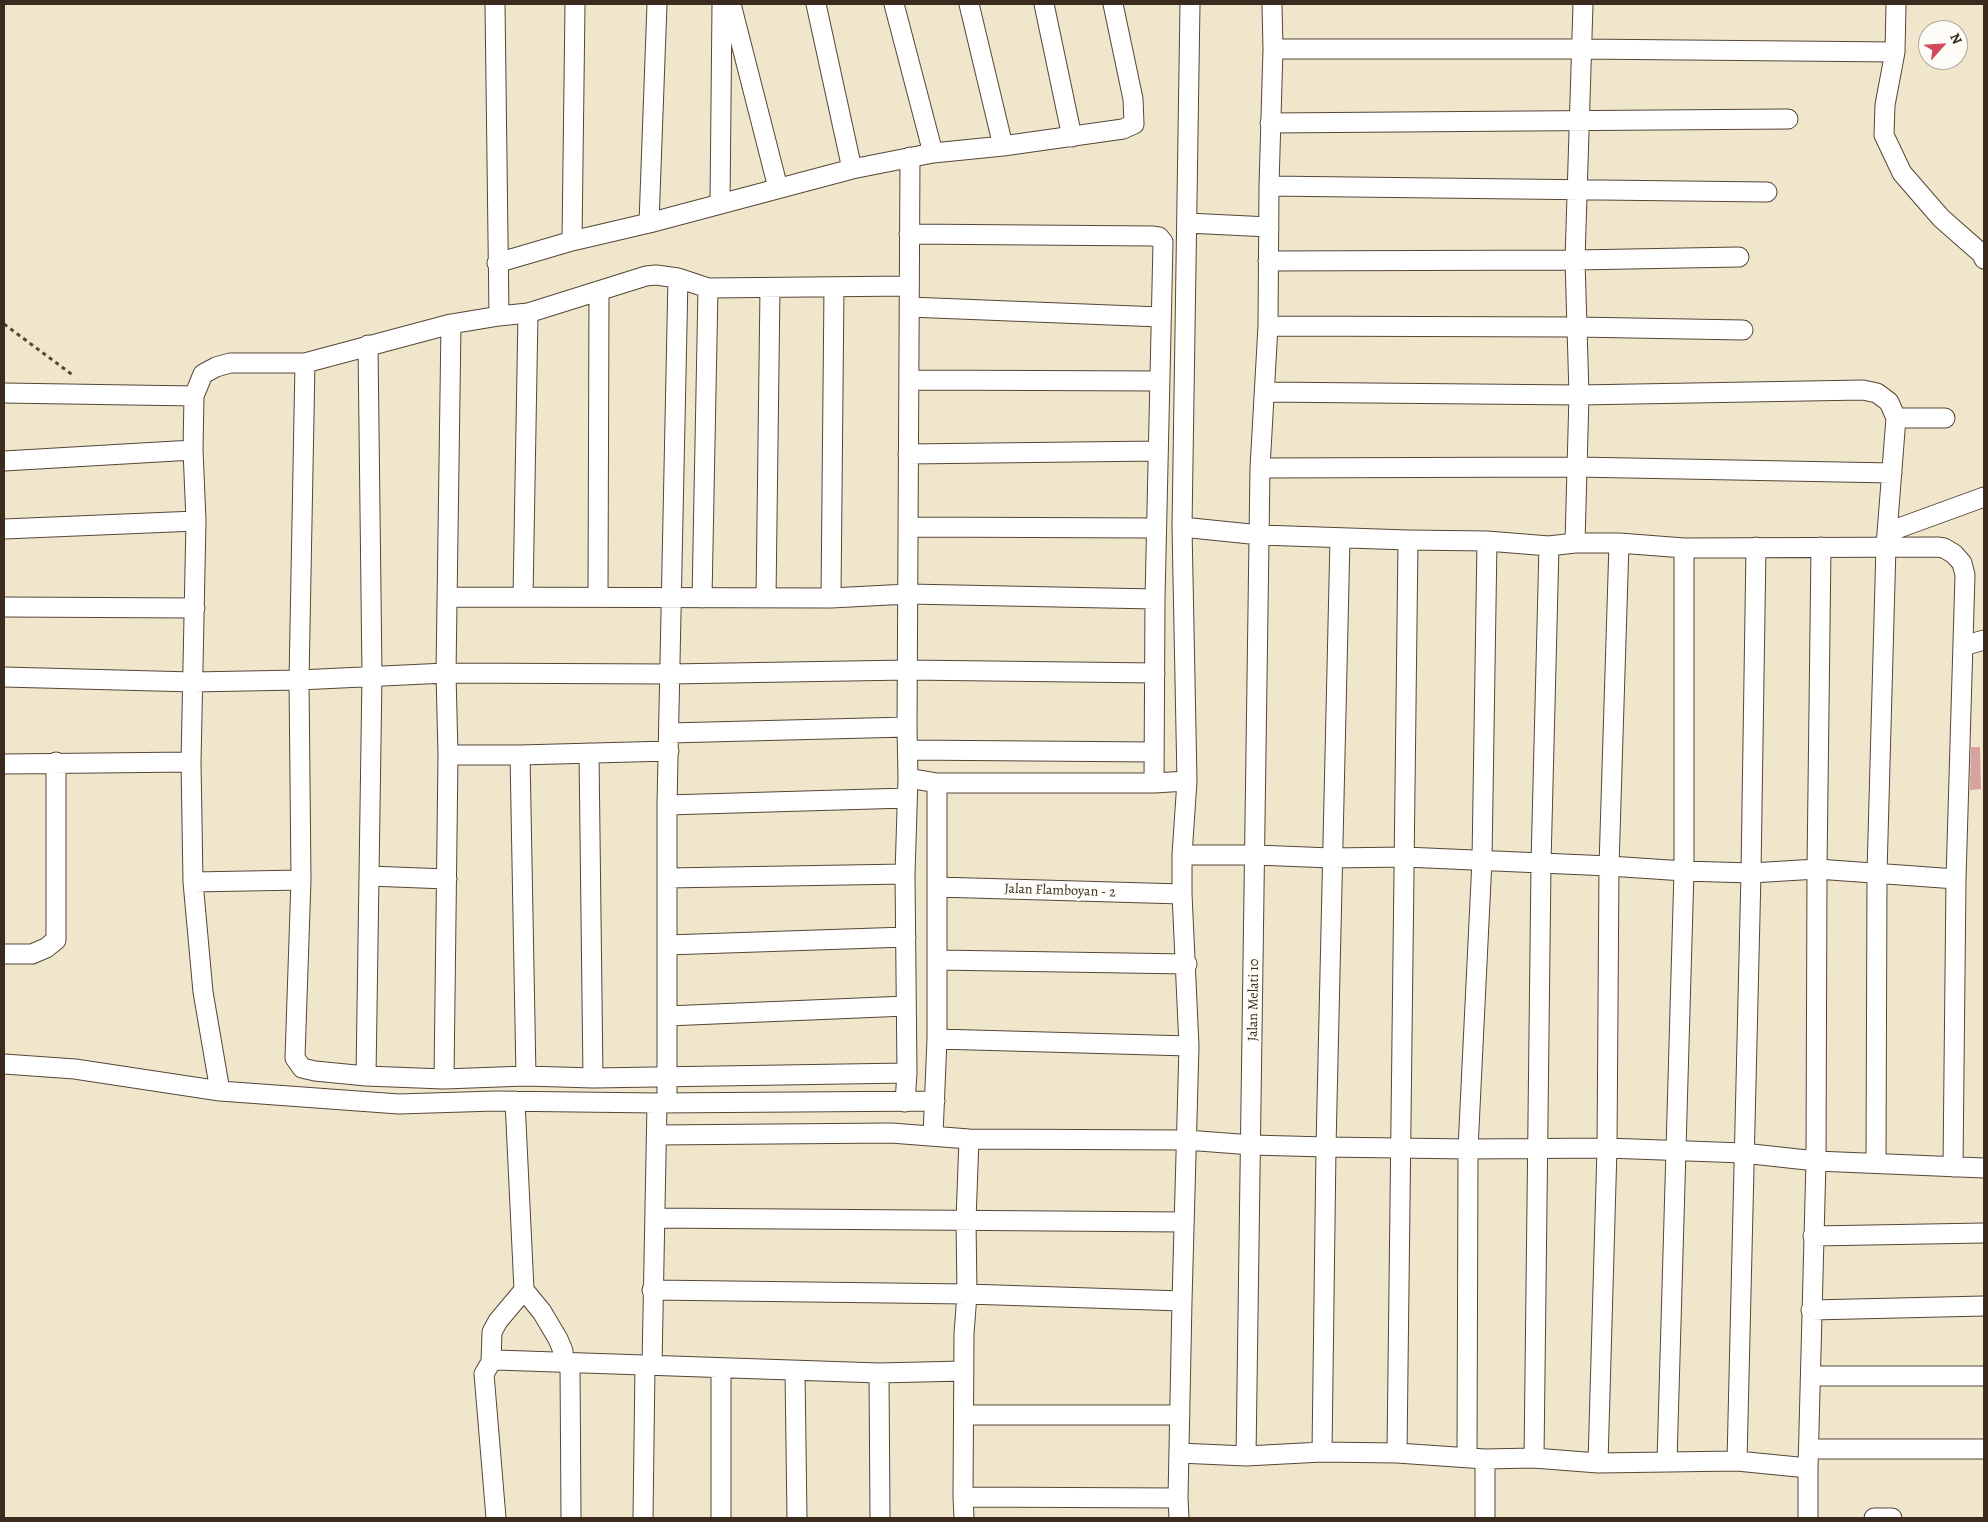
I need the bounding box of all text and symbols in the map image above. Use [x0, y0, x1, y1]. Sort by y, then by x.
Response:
north arrow [1918, 20, 1968, 70]
text: N [1945, 30, 1967, 47]
street label: Jalan Flamboyan - 2 [1004, 881, 1116, 901]
street label: Jalan Melati 10 [1245, 959, 1263, 1041]

